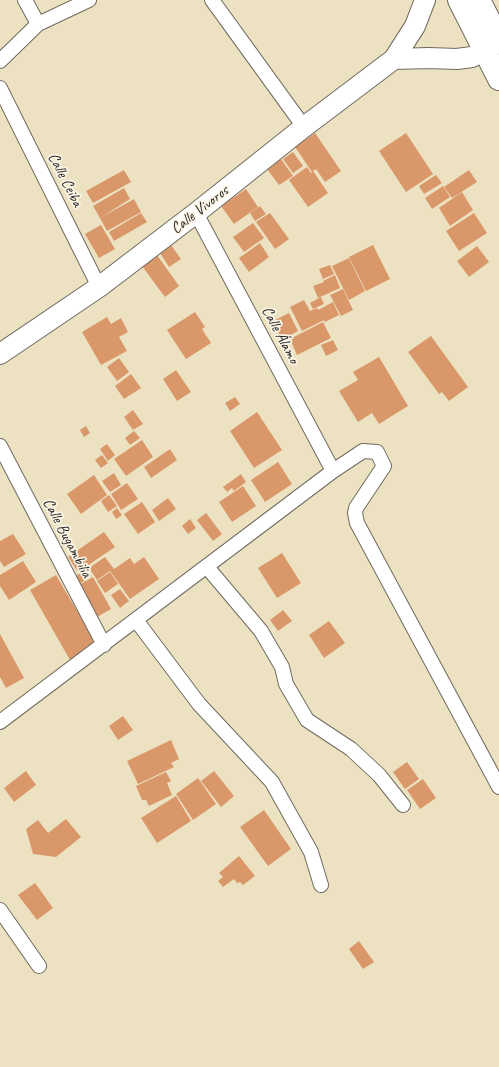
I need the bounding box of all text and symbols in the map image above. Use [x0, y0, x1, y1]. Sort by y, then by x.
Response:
street label: Calle Ceiba [43, 150, 87, 210]
street label: Calle Vivoros [167, 182, 233, 238]
street label: Calle Álamo [257, 303, 303, 367]
street label: Calle Bugambilia [38, 495, 96, 581]

